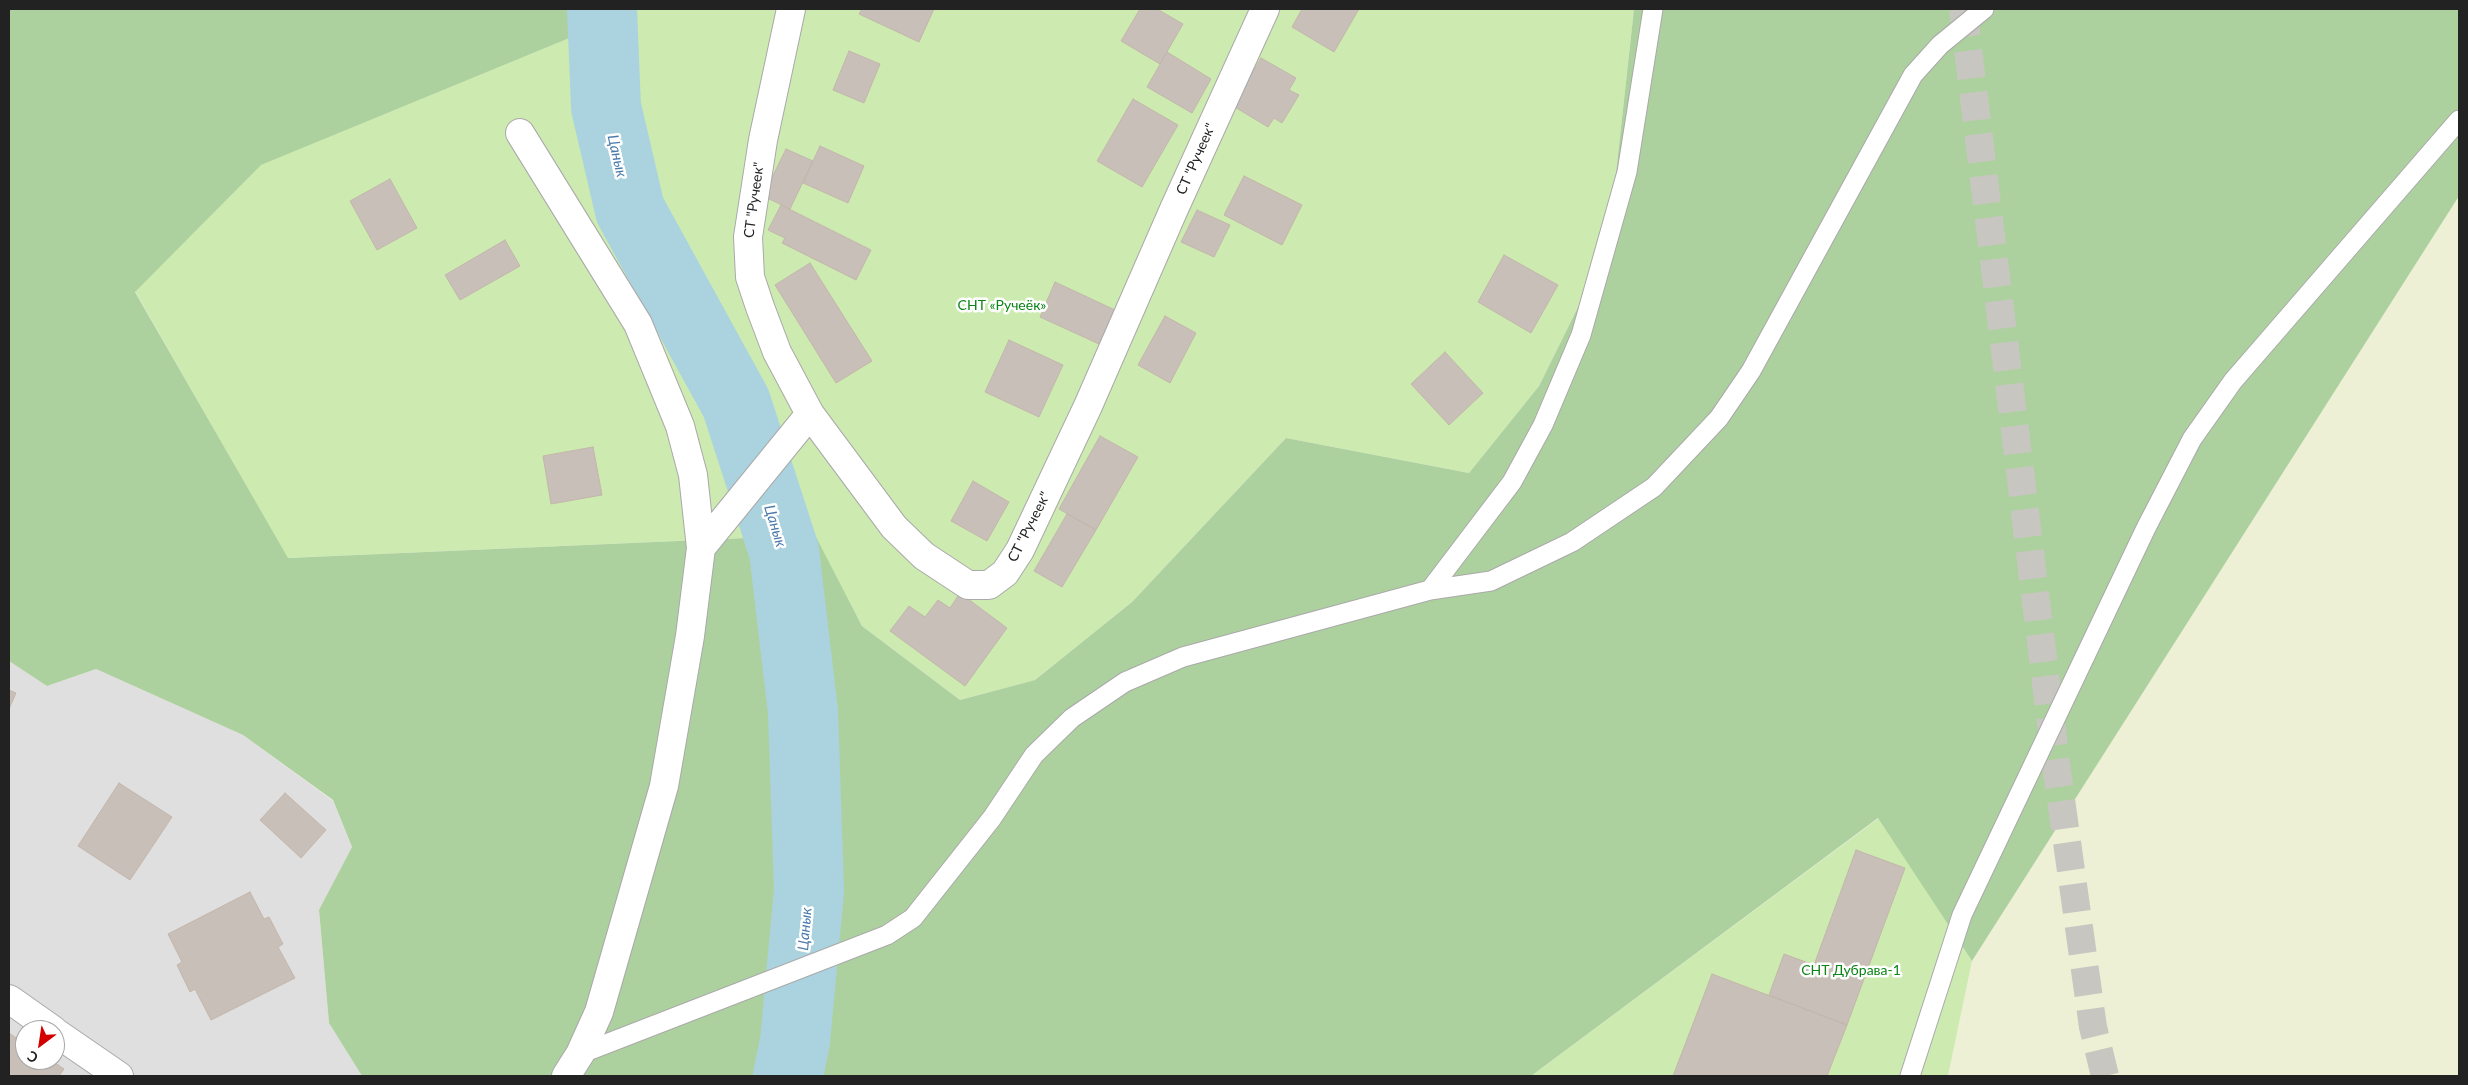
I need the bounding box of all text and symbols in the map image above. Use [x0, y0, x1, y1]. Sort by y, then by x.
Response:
street label: СТ "Ручеек" [1173, 121, 1219, 197]
water label: Цанык [603, 133, 631, 179]
street label: СТ "Ручеек" [740, 161, 768, 239]
park label: СНТ «Ручеёк» [958, 297, 1046, 313]
street label: СТ "Ручеек" [1004, 489, 1054, 565]
water label: Цанык [760, 503, 790, 549]
water label: Цанык [794, 907, 816, 951]
park label: СНТ Дубрава-1 [1801, 962, 1901, 978]
north arrow [15, 1020, 65, 1070]
text: С [24, 1048, 41, 1067]

